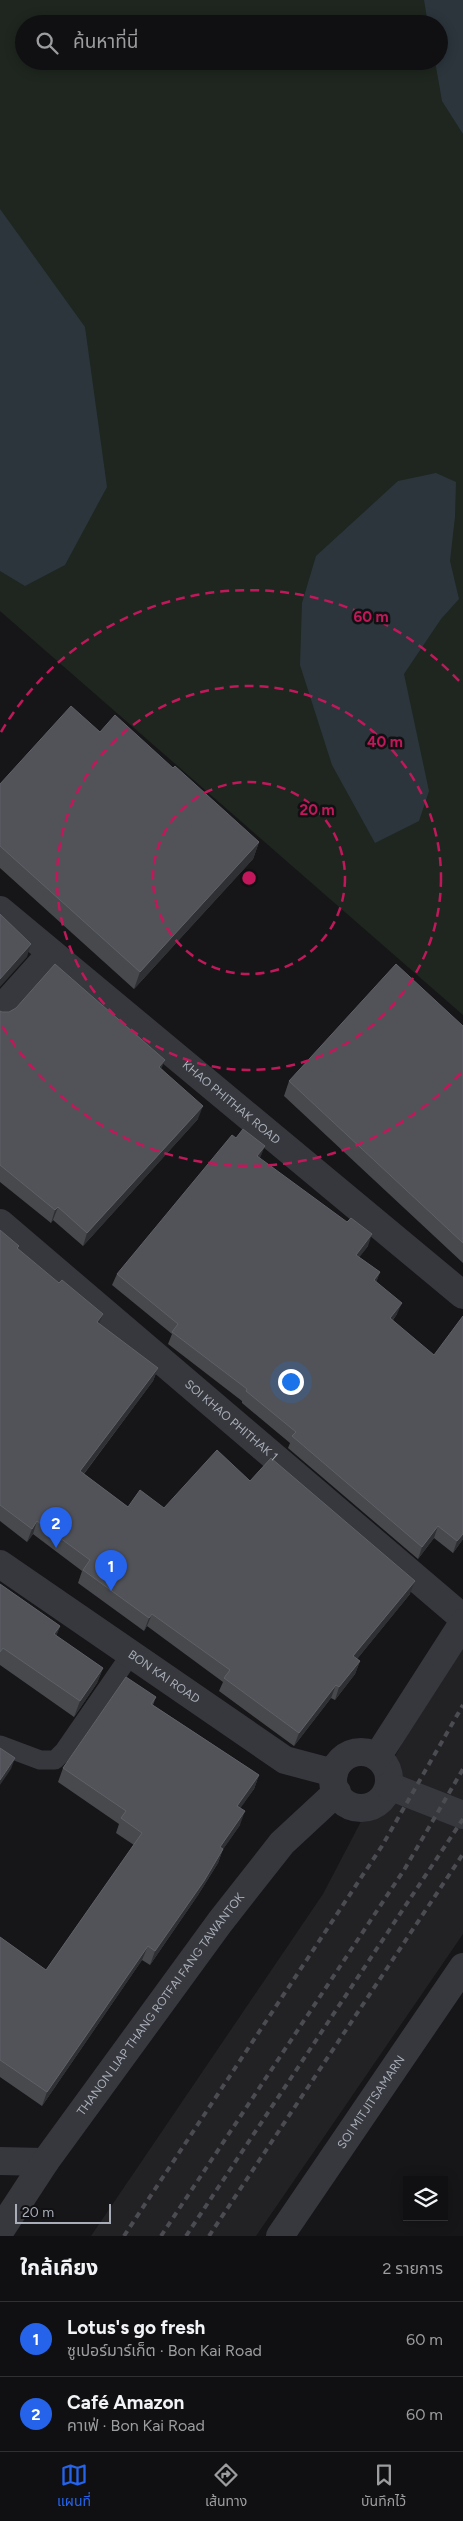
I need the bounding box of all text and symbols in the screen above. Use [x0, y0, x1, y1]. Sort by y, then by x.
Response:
search box [15, 15, 448, 70]
icon: search [33, 29, 61, 57]
text: ค้นหาที่นี่ [73, 30, 138, 53]
text: 60 m [353, 608, 389, 626]
text: 40 m [367, 733, 403, 751]
text: 20 m [299, 801, 335, 819]
centre of rings [240, 869, 258, 887]
street label: KHAO PHITHAK ROAD [180, 1058, 283, 1147]
your location [278, 1369, 304, 1395]
street label: SOI KHAO PHITHAK 1 [182, 1377, 281, 1464]
pin: 2 [40, 1507, 72, 1548]
pin: 1 [95, 1550, 127, 1591]
street label: BON KAI ROAD [125, 1647, 202, 1706]
street label: THANON LIAP THANG ROTFAI FANG TAWANTOK [74, 1890, 248, 2118]
street label: SOI MITJITSAMARN [334, 2053, 408, 2151]
map controls [403, 2176, 448, 2221]
button: layers [403, 2176, 448, 2221]
scale bar [15, 2201, 111, 2224]
text: 20 m [22, 2204, 54, 2221]
text: ใกล้เคียง [20, 2255, 98, 2280]
text: 2 รายการ [382, 2259, 443, 2278]
text: Lotus's go fresh [67, 2316, 205, 2339]
text: 1 [33, 2330, 39, 2349]
text: 60 m [406, 2330, 443, 2349]
text: ซูเปอร์มาร์เก็ต · Bon Kai Road [67, 2341, 262, 2360]
text: Café Amazon [67, 2391, 184, 2414]
text: 2 [31, 2405, 41, 2424]
text: 60 m [406, 2405, 443, 2424]
text: คาเฟ่ · Bon Kai Road [67, 2416, 205, 2435]
tab: แผนที่ [57, 2461, 91, 2512]
tab: เส้นทาง [205, 2461, 247, 2512]
tab: บันทึกไว้ [361, 2461, 406, 2512]

